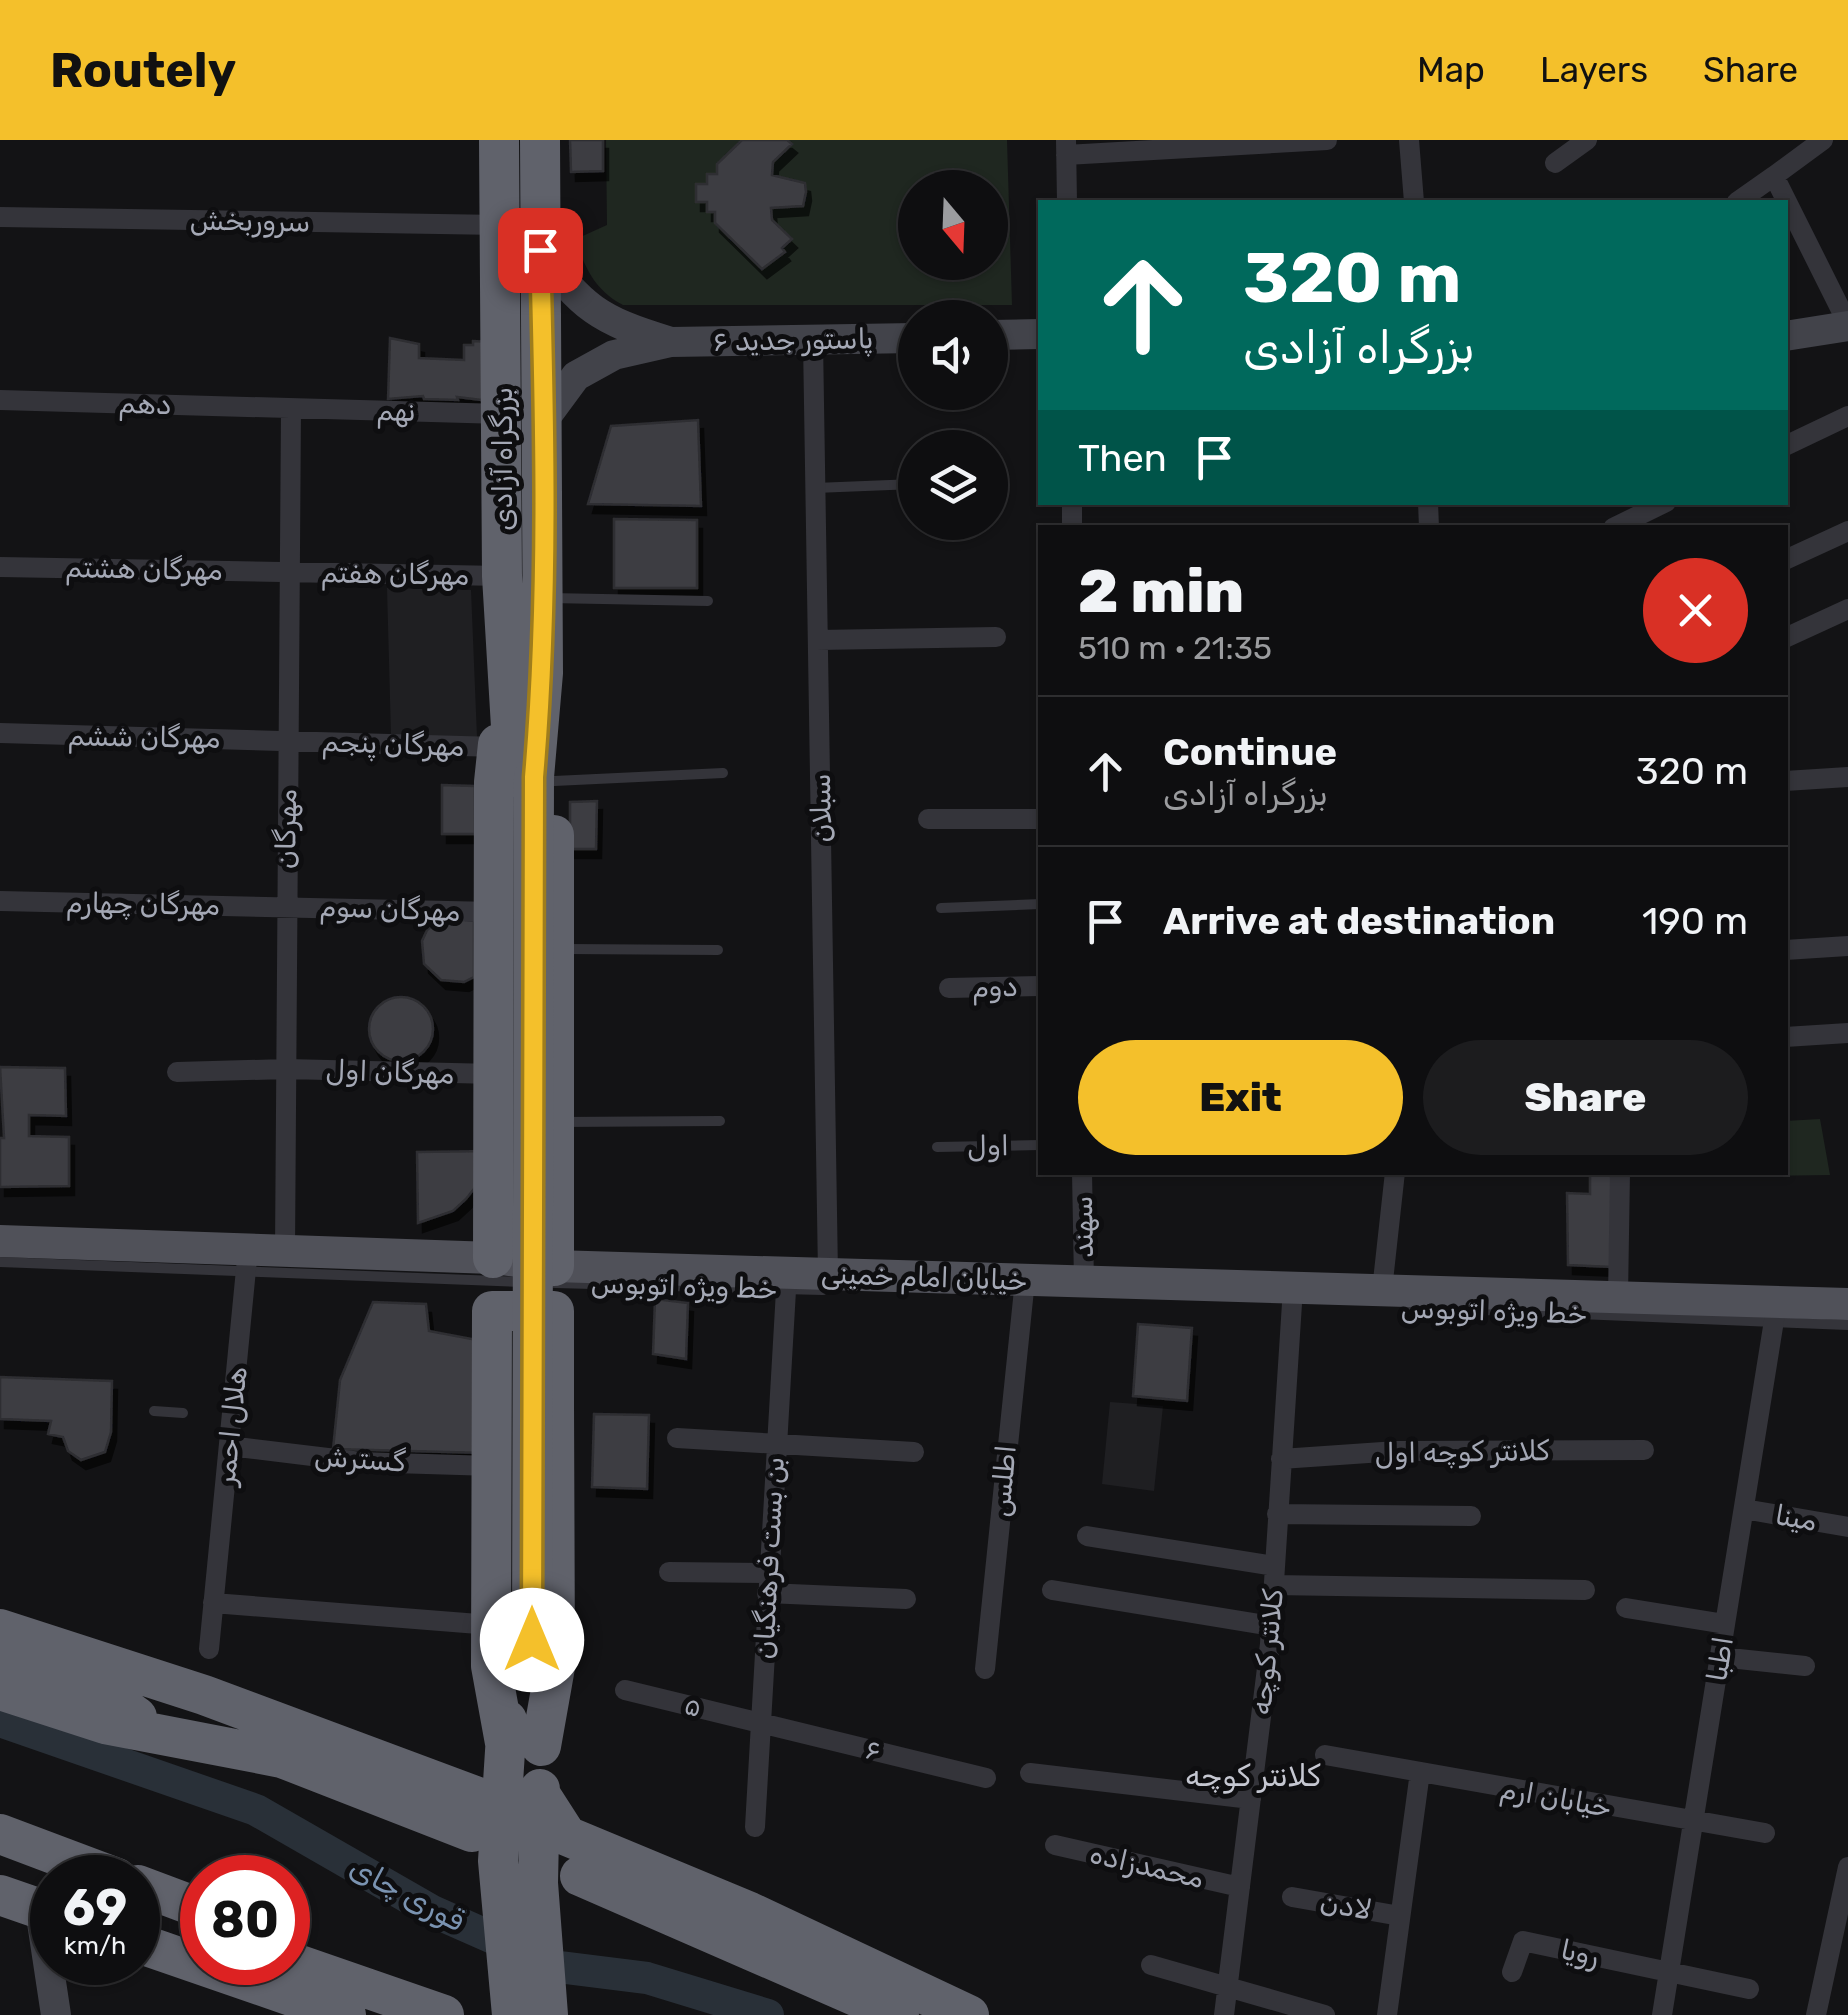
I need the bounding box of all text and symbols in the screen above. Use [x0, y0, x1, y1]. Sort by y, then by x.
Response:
text: Routely [50, 42, 236, 99]
text: Map [1417, 49, 1485, 91]
text: Layers [1540, 49, 1648, 91]
text: Share [1703, 49, 1798, 91]
north arrow [898, 170, 1008, 280]
map controls [898, 170, 1008, 540]
street label: سروربخش [189, 203, 311, 239]
pin [498, 208, 583, 293]
icon: arrive [513, 223, 568, 278]
text: 320 m [1243, 237, 1461, 320]
icon: ahead [1078, 240, 1208, 370]
button: sound [898, 300, 1008, 410]
text: بزرگراه آزادی [1243, 321, 1475, 374]
street label: پاستور جدید ۶ [712, 322, 874, 360]
street label: دهم [118, 387, 172, 423]
street label: بزرگراه آزادی [486, 387, 519, 531]
street label: نهم [376, 394, 416, 430]
button: layers [898, 430, 1008, 540]
icon: arrive [1187, 430, 1242, 485]
text: Then [1078, 435, 1167, 481]
street label: مهرگان هشتم [65, 551, 223, 589]
street label: مهرگان هفتم [321, 556, 469, 594]
text: 2 min [1078, 556, 1244, 627]
button: close [1643, 558, 1748, 663]
text: 510 m · 21:35 [1078, 629, 1272, 667]
street label: مهرگان ششم [67, 719, 221, 757]
street label: مهرگان پنجم [321, 725, 465, 765]
text: Continue [1163, 729, 1337, 775]
icon: ahead [1078, 744, 1133, 799]
text: 320 m [1636, 748, 1748, 794]
street label: سبلان [804, 773, 838, 843]
text: بزرگراه آزادی [1163, 775, 1328, 813]
street label: مهرگان [269, 789, 303, 869]
street label: مهرگان چهارم [66, 886, 220, 924]
street label: مهرگان سوم [319, 890, 461, 930]
icon: arrive [1078, 894, 1133, 949]
text: Arrive at destination [1163, 898, 1555, 944]
text: 190 m [1642, 898, 1748, 944]
street label: دوم [972, 970, 1018, 1006]
button: Exit [1078, 1040, 1403, 1155]
button: Share [1423, 1040, 1748, 1155]
street label: مهرگان اول [325, 1053, 455, 1091]
street label: اول [967, 1129, 1009, 1163]
street label: سهند [1066, 1195, 1100, 1259]
street label: خیابان امام خمینی [820, 1257, 1028, 1299]
street label: خط ویژه اتوبوس [590, 1266, 778, 1306]
street label: خط ویژه اتوبوس [1400, 1291, 1588, 1331]
street label: هلال احمر [208, 1365, 254, 1489]
street label: کلانتر کوچه اول [1374, 1434, 1550, 1470]
street label: گسترش [313, 1439, 407, 1479]
street label: اطلس [983, 1444, 1023, 1518]
street label: بن بست فرهنگیان [747, 1456, 791, 1660]
street label: مینا [1773, 1498, 1819, 1538]
street label: کلانتر کوچه [1244, 1587, 1290, 1717]
position arrow [480, 1588, 584, 1692]
street label: اطبا [1700, 1634, 1740, 1684]
street label: ۵ [680, 1688, 706, 1724]
street label: ۶ [862, 1732, 884, 1768]
district label: کلانتر کوچه [1185, 1758, 1321, 1794]
street label: خیابان ارم [1498, 1772, 1614, 1826]
street label: محمدزاده [1087, 1837, 1207, 1895]
water label: قوری چای [343, 1849, 471, 1939]
speed limit sign: 80 [180, 1855, 310, 1985]
text: 69 [63, 1878, 127, 1938]
street label: لادن [1318, 1885, 1374, 1927]
text: km/h [64, 1931, 126, 1960]
street label: رویا [1558, 1933, 1602, 1973]

